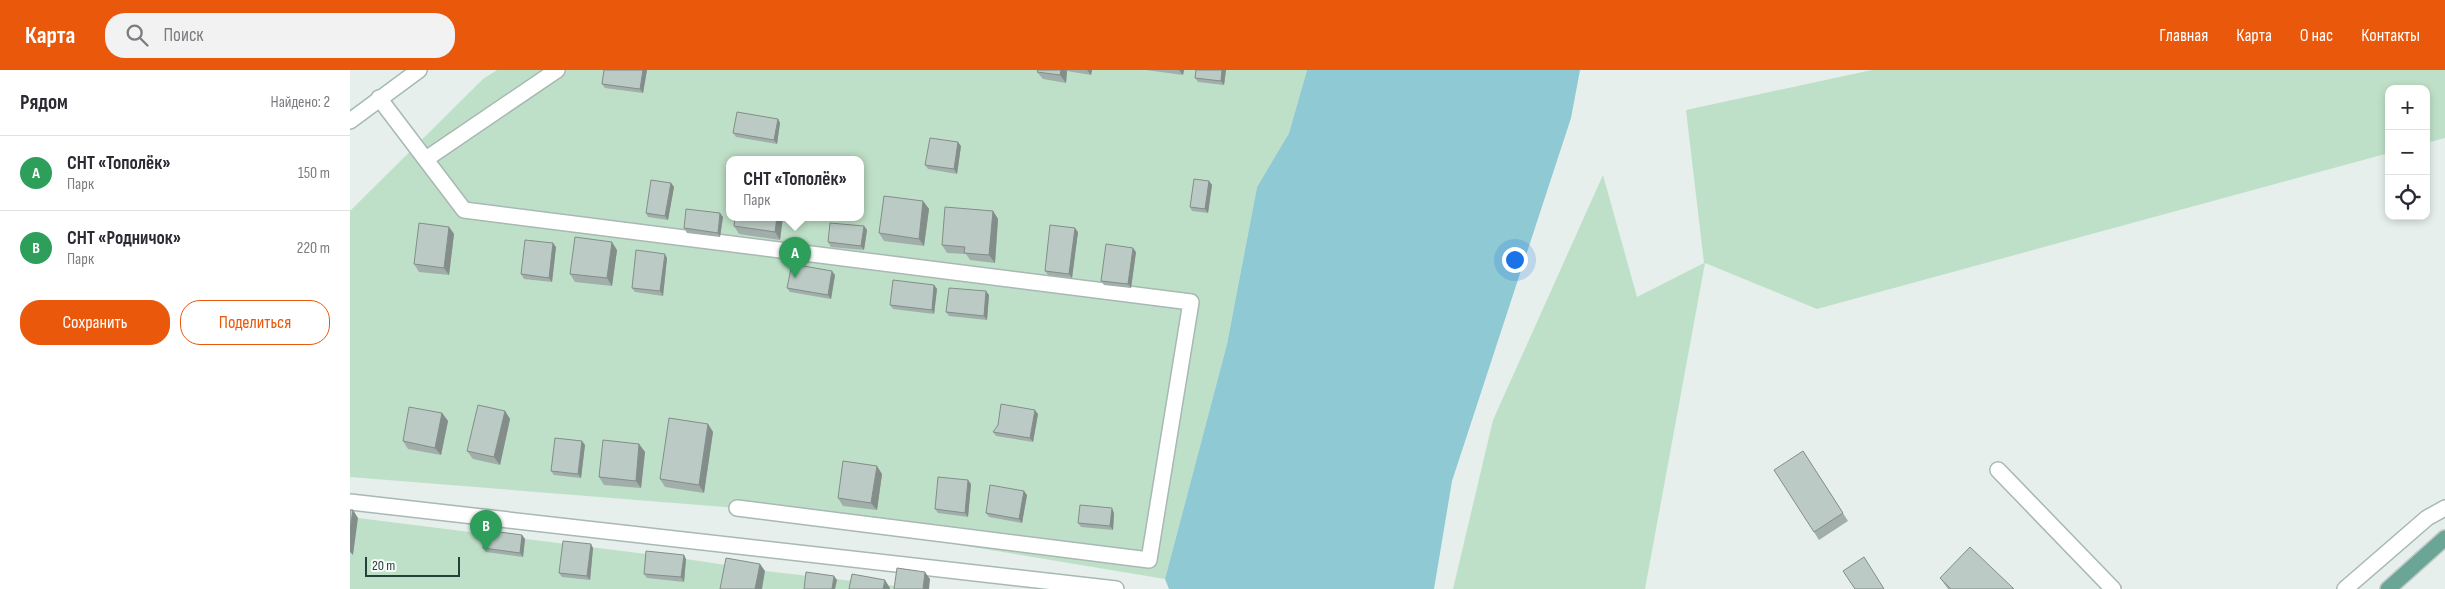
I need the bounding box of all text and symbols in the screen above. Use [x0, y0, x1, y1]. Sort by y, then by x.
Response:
search box [105, 13, 455, 58]
text: Карта [25, 21, 75, 50]
icon: search [123, 21, 151, 49]
text: Поиск [163, 24, 204, 47]
text: Главная [2159, 25, 2208, 46]
text: Карта [2236, 25, 2272, 46]
text: О нас [2300, 25, 2333, 46]
text: Контакты [2361, 25, 2420, 46]
map controls [2385, 85, 2430, 220]
button: + [2385, 85, 2430, 130]
text: Рядом [20, 90, 68, 115]
text: Найдено: 2 [271, 93, 330, 112]
button: − [2385, 130, 2430, 175]
text: СНТ «Тополёк» [67, 152, 171, 175]
popup [726, 156, 864, 221]
text: A [32, 164, 40, 183]
text: 150 m [298, 164, 330, 183]
text: СНТ «Тополёк» [743, 168, 847, 191]
text: Парк [67, 175, 94, 194]
button: locate [2385, 175, 2430, 220]
text: Парк [743, 191, 770, 210]
text: СНТ «Родничок» [67, 227, 181, 250]
pin: A [779, 237, 811, 278]
text: B [32, 239, 40, 258]
text: 220 m [297, 239, 330, 258]
your location [1502, 247, 1528, 273]
text: Парк [67, 250, 94, 269]
button: Сохранить [20, 300, 170, 345]
button: Поделиться [180, 300, 330, 345]
pin: B [470, 510, 502, 551]
scale bar [365, 554, 460, 577]
text: 20 m [372, 557, 395, 574]

